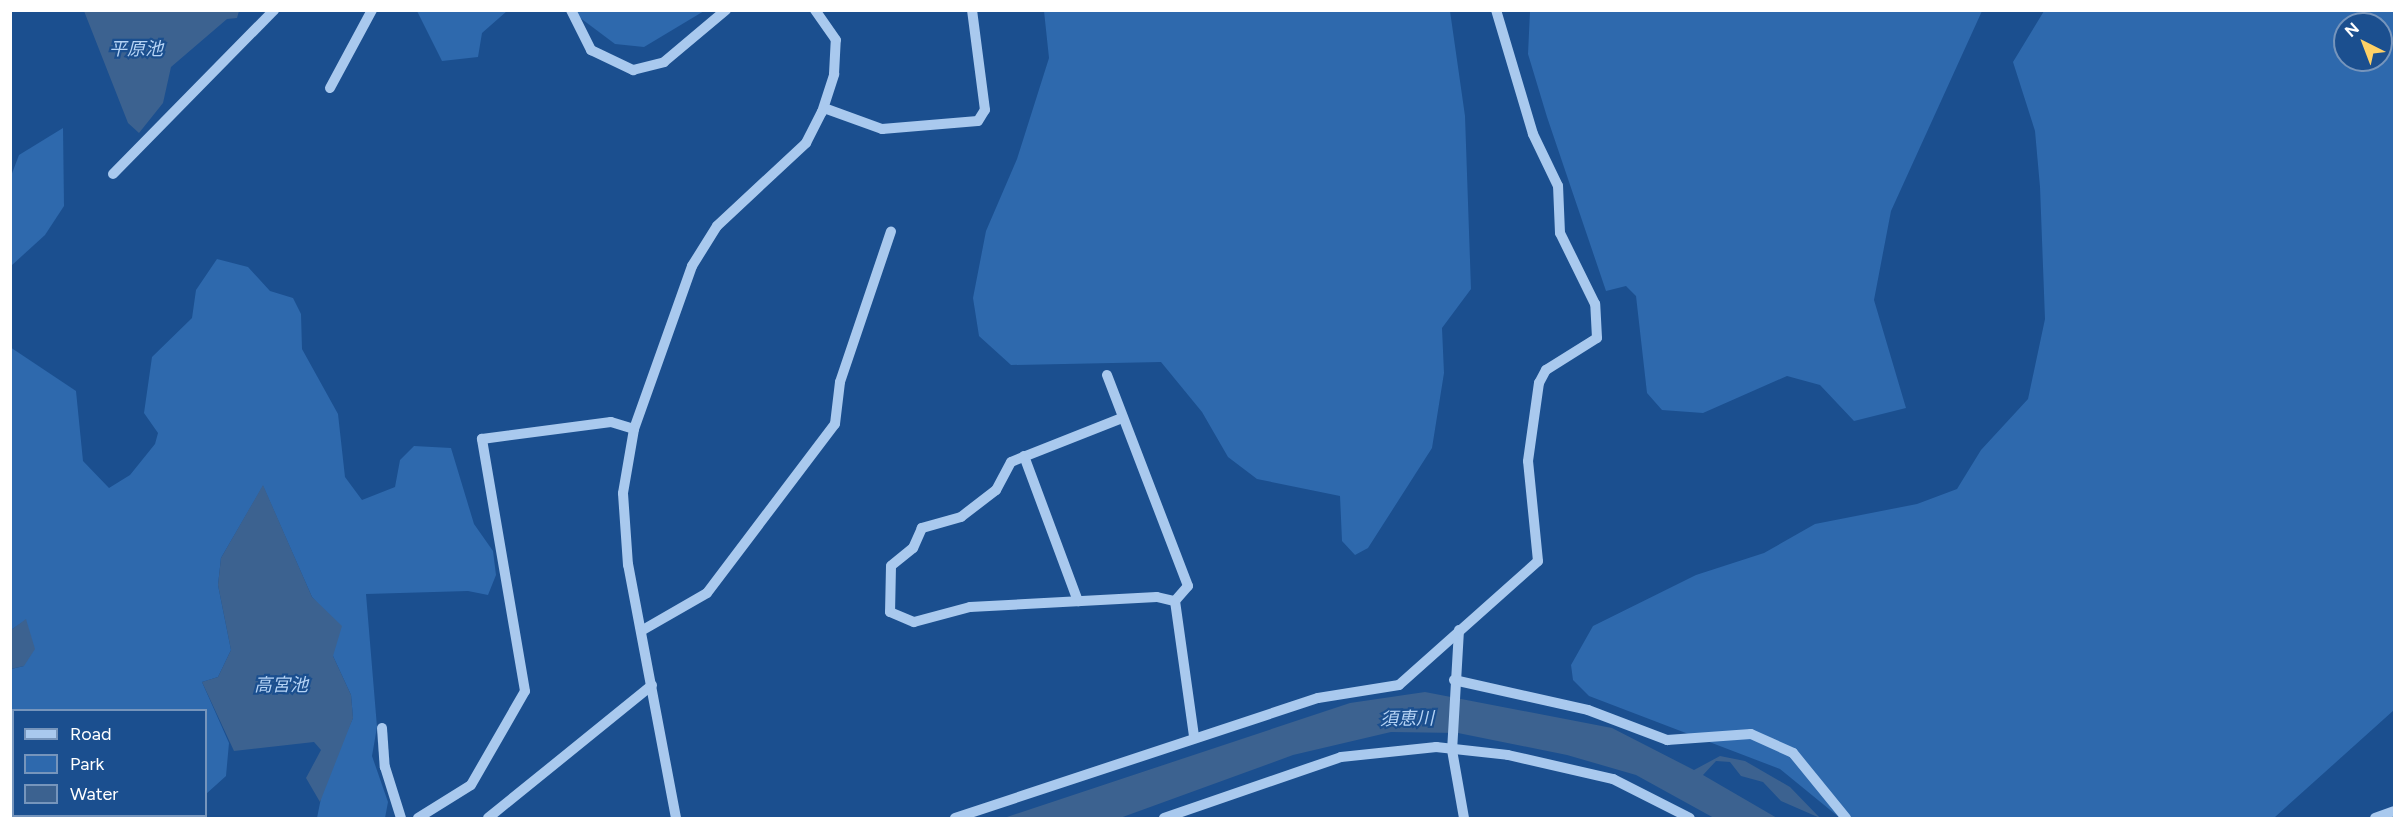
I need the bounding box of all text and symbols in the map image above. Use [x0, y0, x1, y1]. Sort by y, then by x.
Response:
north arrow [2333, 12, 2393, 72]
text: N [2341, 19, 2363, 41]
water label: 平原池 [109, 38, 163, 60]
water label: 高宮池 [254, 674, 308, 696]
water label: 須恵川 [1380, 708, 1434, 730]
legend [12, 709, 207, 817]
text: Road [70, 723, 111, 745]
text: Park [70, 753, 104, 775]
text: Water [70, 783, 118, 805]

